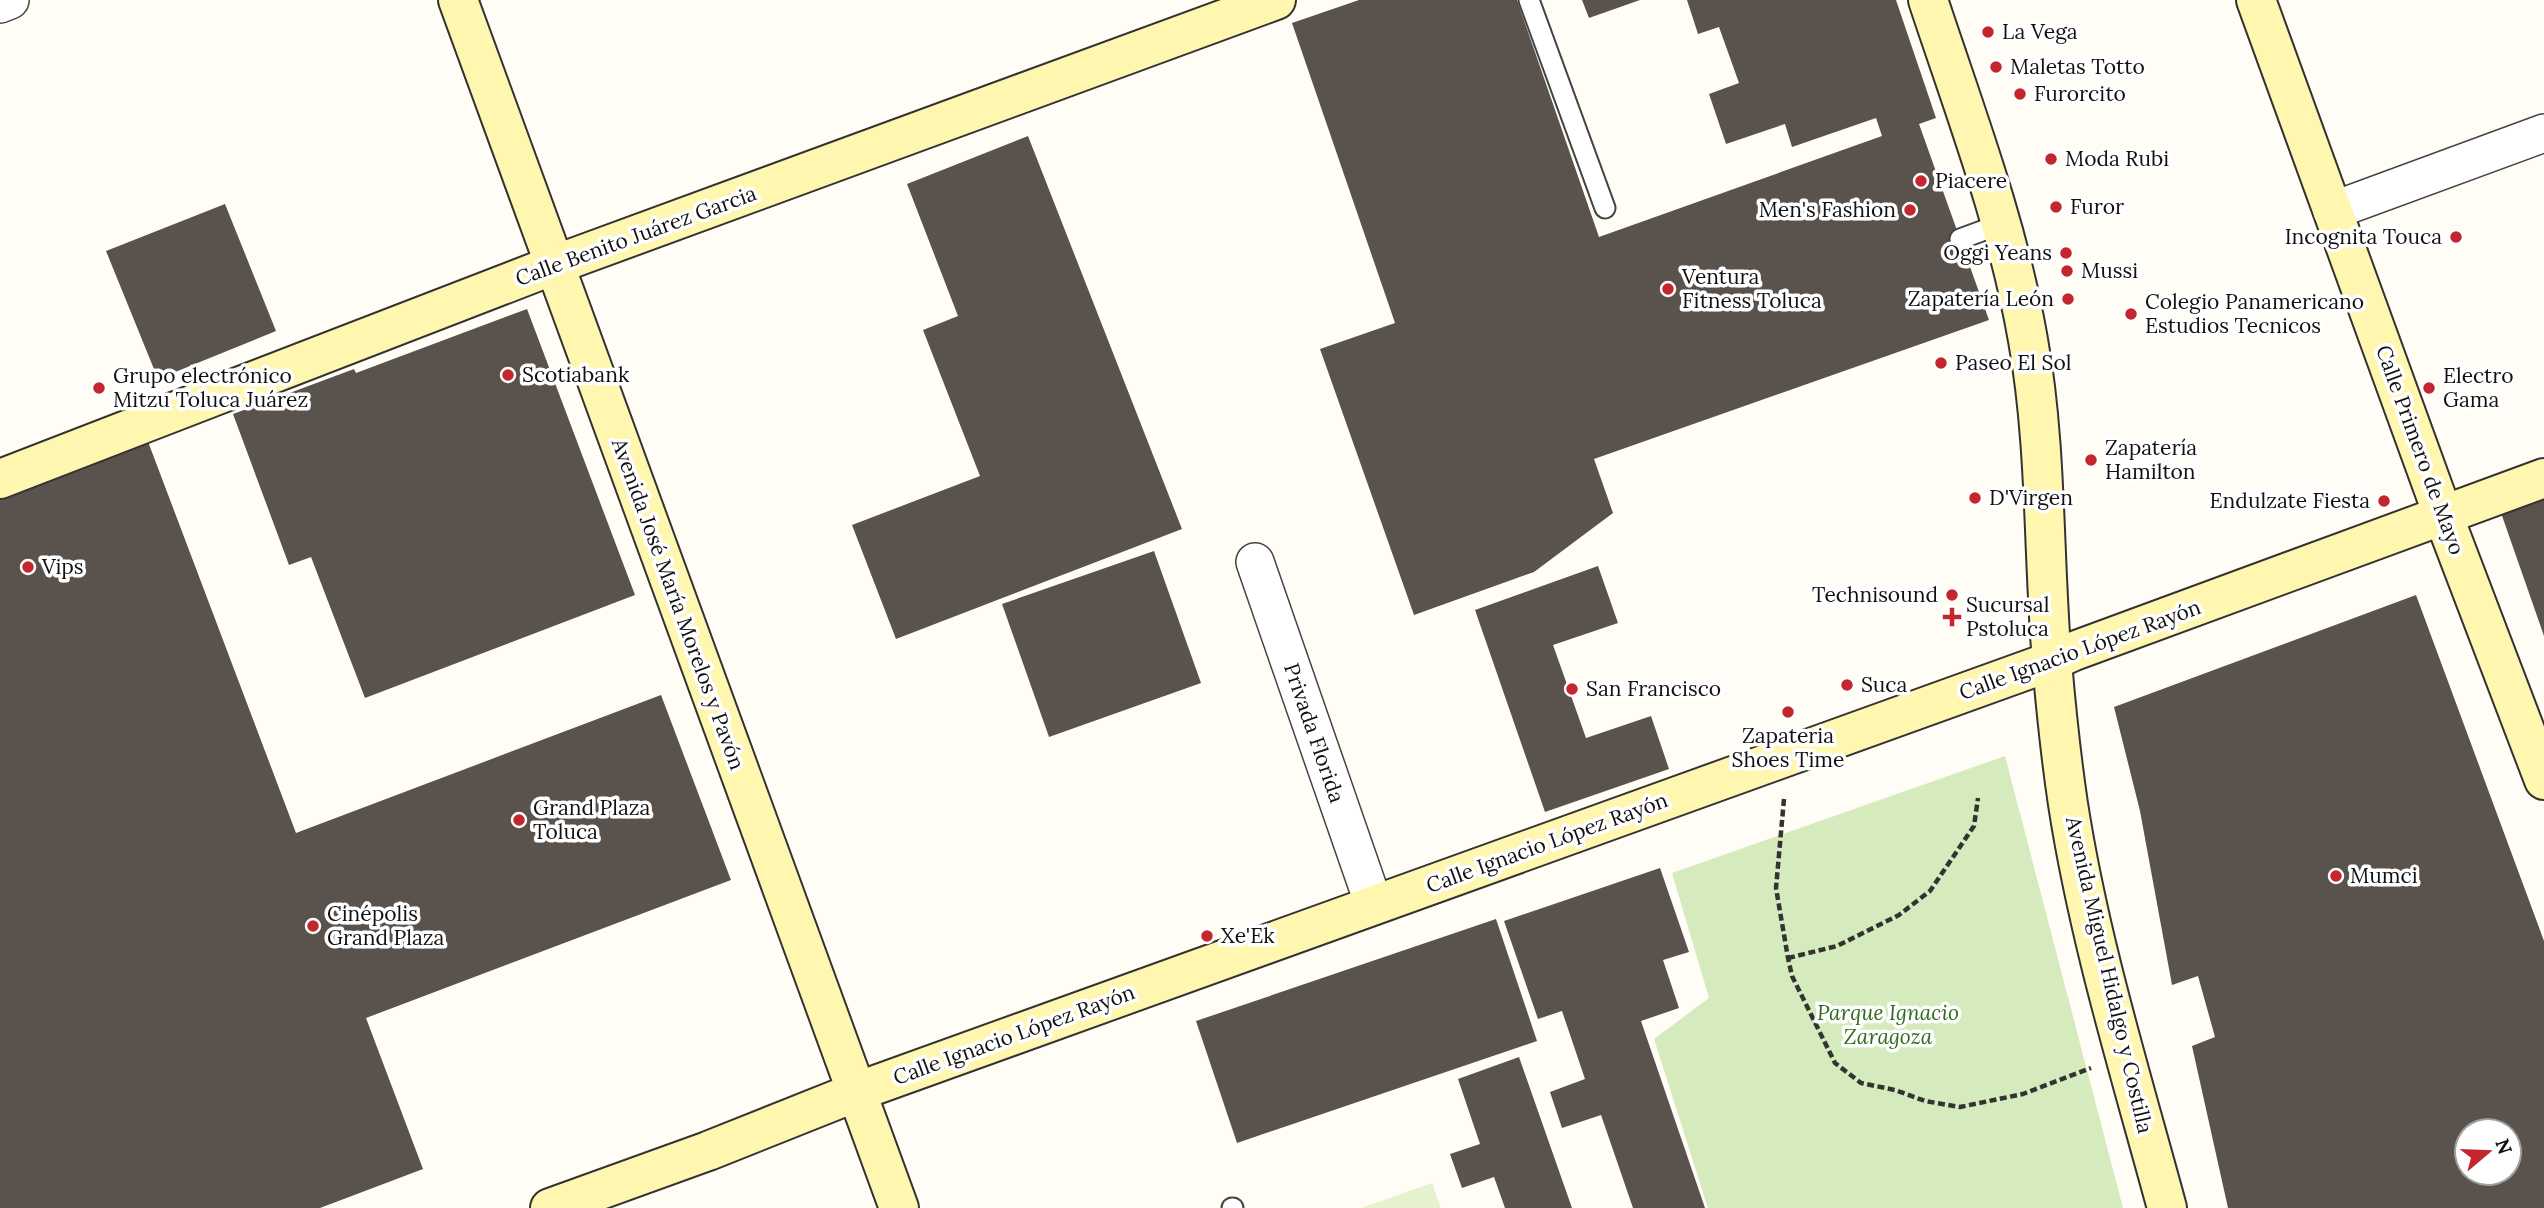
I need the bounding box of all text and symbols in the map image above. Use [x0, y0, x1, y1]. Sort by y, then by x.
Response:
place label: La Vega [2002, 18, 2078, 45]
marker: La Vega [1980, 24, 1996, 40]
place label: Maletas Totto [2010, 53, 2145, 80]
marker: Maletas Totto [1988, 59, 2004, 75]
place label: Furorcito [2034, 80, 2126, 107]
marker: Furorcito [2012, 86, 2028, 102]
place label: Moda Rubi [2065, 145, 2169, 172]
marker: Moda Rubi [2043, 151, 2059, 167]
place label: Piacere [1935, 167, 2007, 194]
marker: Piacere [1913, 173, 1929, 189]
street label: Calle Benito Juárez Garcia [512, 179, 760, 292]
place label: Furor [2070, 193, 2124, 220]
place label: Men's Fashion [1759, 196, 1896, 223]
marker: Furor [2048, 199, 2064, 215]
marker: Men's Fashion [1902, 202, 1918, 218]
place label: Incognita Touca [2285, 223, 2442, 250]
marker: Incognita Touca [2448, 229, 2464, 245]
place label: Oggi Yeans [1943, 239, 2052, 266]
marker: Oggi Yeans [2058, 245, 2074, 261]
place label: Mussi [2081, 257, 2138, 284]
place label: Ventura Fitness Toluca [1681, 263, 1822, 314]
marker: Mussi [2059, 263, 2075, 279]
marker: Ventura Fitness Toluca [1660, 281, 1676, 297]
place label: Zapatería León [1908, 285, 2054, 312]
place label: Colegio Panamericano Estudios Tecnicos [2145, 288, 2364, 339]
marker: Zapatería León [2060, 291, 2076, 307]
marker: Colegio Panamericano Estudios Tecnicos [2123, 306, 2139, 322]
street label: Calle Primero de Mayo [2370, 341, 2471, 558]
place label: Paseo El Sol [1955, 349, 2071, 376]
marker: Paseo El Sol [1933, 355, 1949, 371]
place label: Scotiabank [522, 361, 630, 388]
place label: Grupo electrónico Mitzu Toluca Juárez [113, 362, 308, 413]
place label: Electro Gama [2443, 362, 2513, 413]
marker: Scotiabank [500, 367, 516, 383]
marker: Grupo electrónico Mitzu Toluca Juárez [91, 380, 107, 396]
marker: Electro Gama [2421, 380, 2437, 396]
street label: Avenida José María Morelos y Pavón [605, 434, 751, 773]
place label: Zapatería Hamilton [2105, 434, 2197, 485]
marker: Zapatería Hamilton [2083, 452, 2099, 468]
place label: D'Virgen [1989, 484, 2073, 511]
place label: Endulzate Fiesta [2210, 487, 2370, 514]
marker: D'Virgen [1967, 490, 1983, 506]
marker: Endulzate Fiesta [2376, 493, 2392, 509]
place label: Vips [41, 553, 84, 580]
marker: Vips [20, 559, 36, 575]
place label: Technisound [1812, 581, 1938, 608]
marker: Technisound [1944, 587, 1960, 603]
place label: Sucursal Pstoluca [1966, 591, 2049, 642]
street label: Calle Ignacio López Rayón [1955, 593, 2204, 706]
marker: Sucursal Pstoluca [1944, 609, 1960, 625]
street label: Privada Florida [1278, 660, 1351, 806]
place label: Suca [1861, 671, 1907, 698]
place label: San Francisco [1586, 675, 1721, 702]
marker: Suca [1839, 677, 1855, 693]
marker: San Francisco [1564, 681, 1580, 697]
marker: Zapateria Shoes Time [1780, 704, 1796, 720]
place label: Zapateria Shoes Time [1732, 722, 1844, 773]
street label: Calle Ignacio López Rayón [1422, 786, 1671, 899]
place label: Grand Plaza Toluca [533, 794, 650, 845]
marker: Grand Plaza Toluca [511, 812, 527, 828]
street label: Avenida Miguel Hidalgo y Costilla [2060, 813, 2159, 1136]
place label: Mumci [2350, 862, 2418, 889]
marker: Mumci [2328, 868, 2344, 884]
place label: Cinépolis Grand Plaza [327, 900, 444, 951]
marker: Cinépolis Grand Plaza [305, 918, 321, 934]
place label: Xe'Ek [1221, 922, 1275, 949]
marker: Xe'Ek [1199, 928, 1215, 944]
street label: Calle Ignacio López Rayón [889, 978, 1138, 1091]
park label: Parque Ignacio Zaragoza [1817, 999, 1959, 1050]
north arrow [2453, 1117, 2523, 1187]
text: N [2490, 1136, 2518, 1158]

